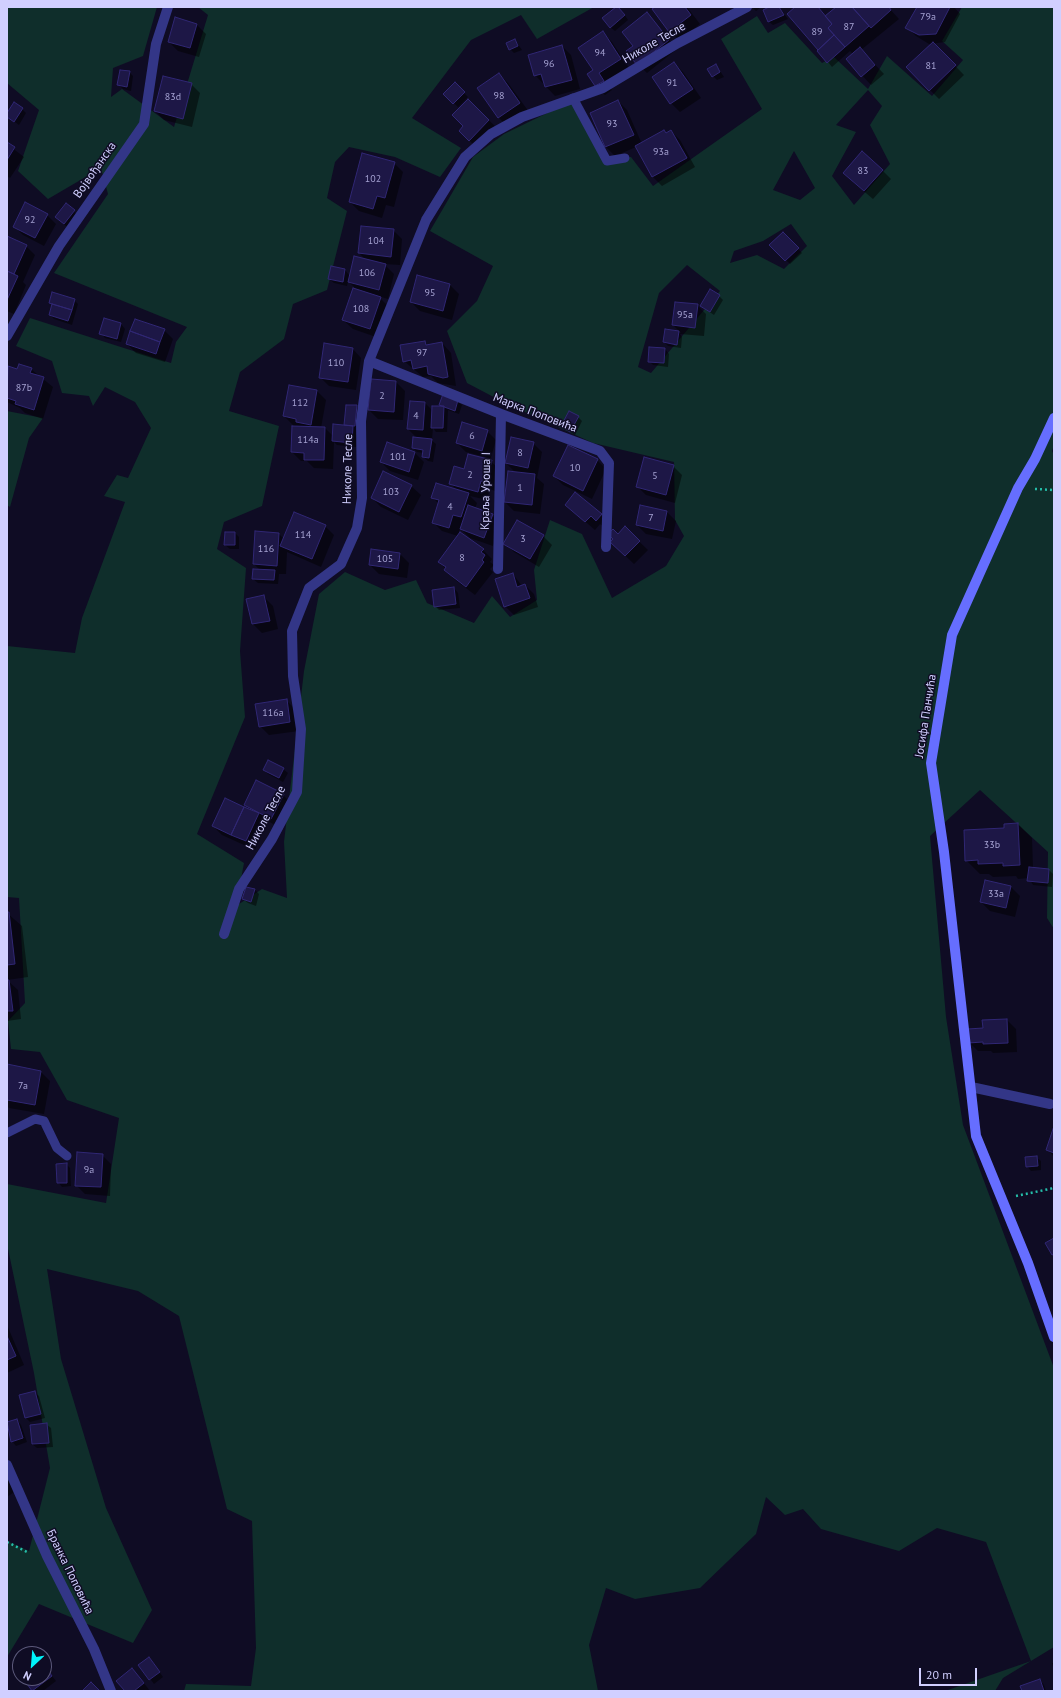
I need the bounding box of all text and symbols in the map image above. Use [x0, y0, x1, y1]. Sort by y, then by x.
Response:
house number: 79a [920, 11, 936, 23]
street label: Николе Тесле [620, 19, 688, 67]
house number: 87 [844, 21, 854, 33]
house number: 89 [812, 26, 822, 38]
house number: 94 [595, 47, 605, 59]
house number: 96 [544, 58, 554, 70]
house number: 81 [926, 60, 936, 72]
house number: 91 [667, 77, 677, 89]
house number: 98 [494, 90, 504, 102]
house number: 83d [165, 91, 181, 103]
house number: 93 [607, 118, 617, 130]
street label: Војвођанска [70, 139, 120, 201]
house number: 93a [653, 146, 669, 158]
house number: 83 [858, 165, 868, 177]
house number: 102 [365, 173, 381, 185]
house number: 92 [25, 214, 35, 226]
house number: 104 [368, 235, 384, 247]
house number: 106 [359, 267, 375, 279]
house number: 95 [425, 287, 435, 299]
house number: 108 [353, 303, 369, 315]
house number: 95a [677, 309, 693, 321]
house number: 97 [417, 347, 427, 359]
house number: 110 [328, 357, 344, 369]
house number: 87b [16, 382, 32, 394]
house number: 2 [379, 390, 385, 402]
street label: Марка Поповића [491, 390, 579, 436]
house number: 112 [292, 397, 308, 409]
house number: 4 [413, 410, 419, 422]
house number: 6 [469, 430, 475, 442]
house number: 114a [297, 434, 319, 446]
street label: Николе Тесле [340, 434, 356, 504]
house number: 8 [517, 447, 523, 459]
house number: 101 [390, 451, 406, 463]
street label: Краља Уроша I [478, 452, 494, 530]
house number: 10 [570, 462, 580, 474]
house number: 2 [467, 469, 473, 481]
house number: 5 [652, 470, 658, 482]
house number: 1 [517, 482, 523, 494]
house number: 103 [383, 486, 399, 498]
house number: 4 [447, 501, 453, 513]
house number: 7 [648, 512, 654, 524]
house number: 114 [295, 529, 311, 541]
house number: 3 [520, 533, 526, 545]
house number: 116 [258, 543, 274, 555]
house number: 8 [459, 552, 465, 564]
house number: 105 [377, 553, 393, 565]
street label: Јосифа Панчића [912, 673, 940, 759]
house number: 116a [262, 707, 284, 719]
street label: Николе Тесле [243, 783, 289, 853]
house number: 33b [984, 839, 1000, 851]
house number: 33a [988, 888, 1004, 900]
house number: 7a [18, 1080, 28, 1092]
house number: 9a [84, 1164, 94, 1176]
street label: Бранка Поповића [43, 1527, 97, 1617]
north arrow [12, 1646, 52, 1686]
scale bar [921, 1660, 979, 1686]
text: 20 m [926, 1667, 952, 1682]
text: N [21, 1668, 34, 1684]

